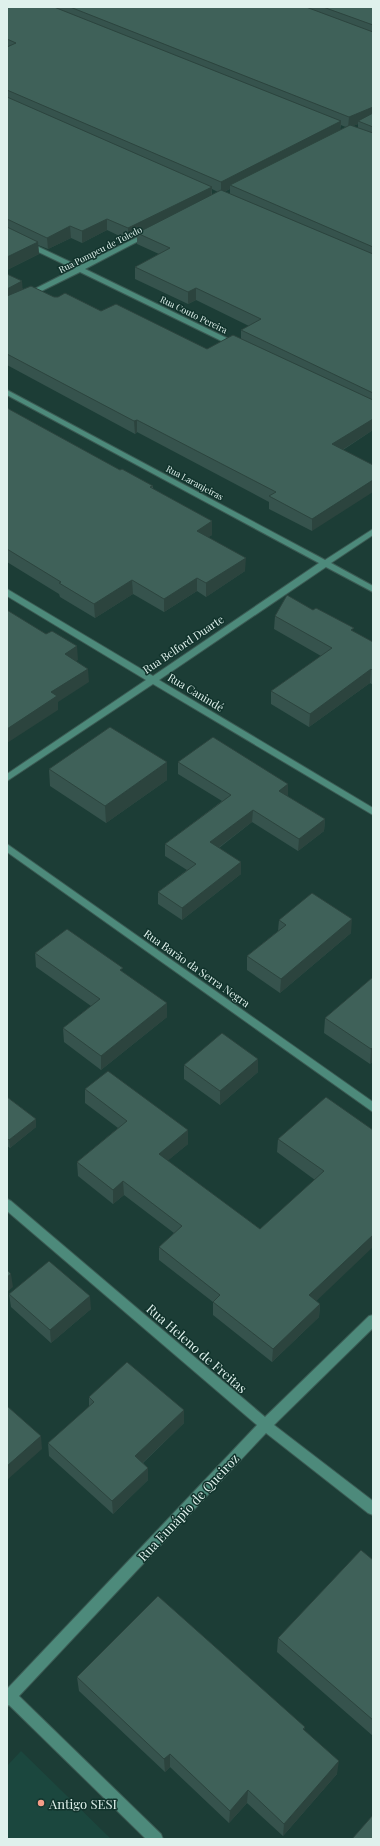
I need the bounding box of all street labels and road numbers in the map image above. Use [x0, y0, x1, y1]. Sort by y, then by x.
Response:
street label: Rua Pompeu de Toledo [56, 223, 144, 275]
street label: Rua Couto Pereira [158, 292, 230, 336]
street label: Rua Laranjeiras [164, 462, 226, 502]
street label: Rua Belford Duarte [140, 611, 227, 677]
street label: Rua Canindé [165, 669, 227, 715]
street label: Rua Barão da Serra Negra [141, 926, 253, 1011]
street label: Rua Heleno de Freitas [143, 1300, 251, 1396]
street label: Rua Eunápio de Queiroz [134, 1450, 242, 1564]

